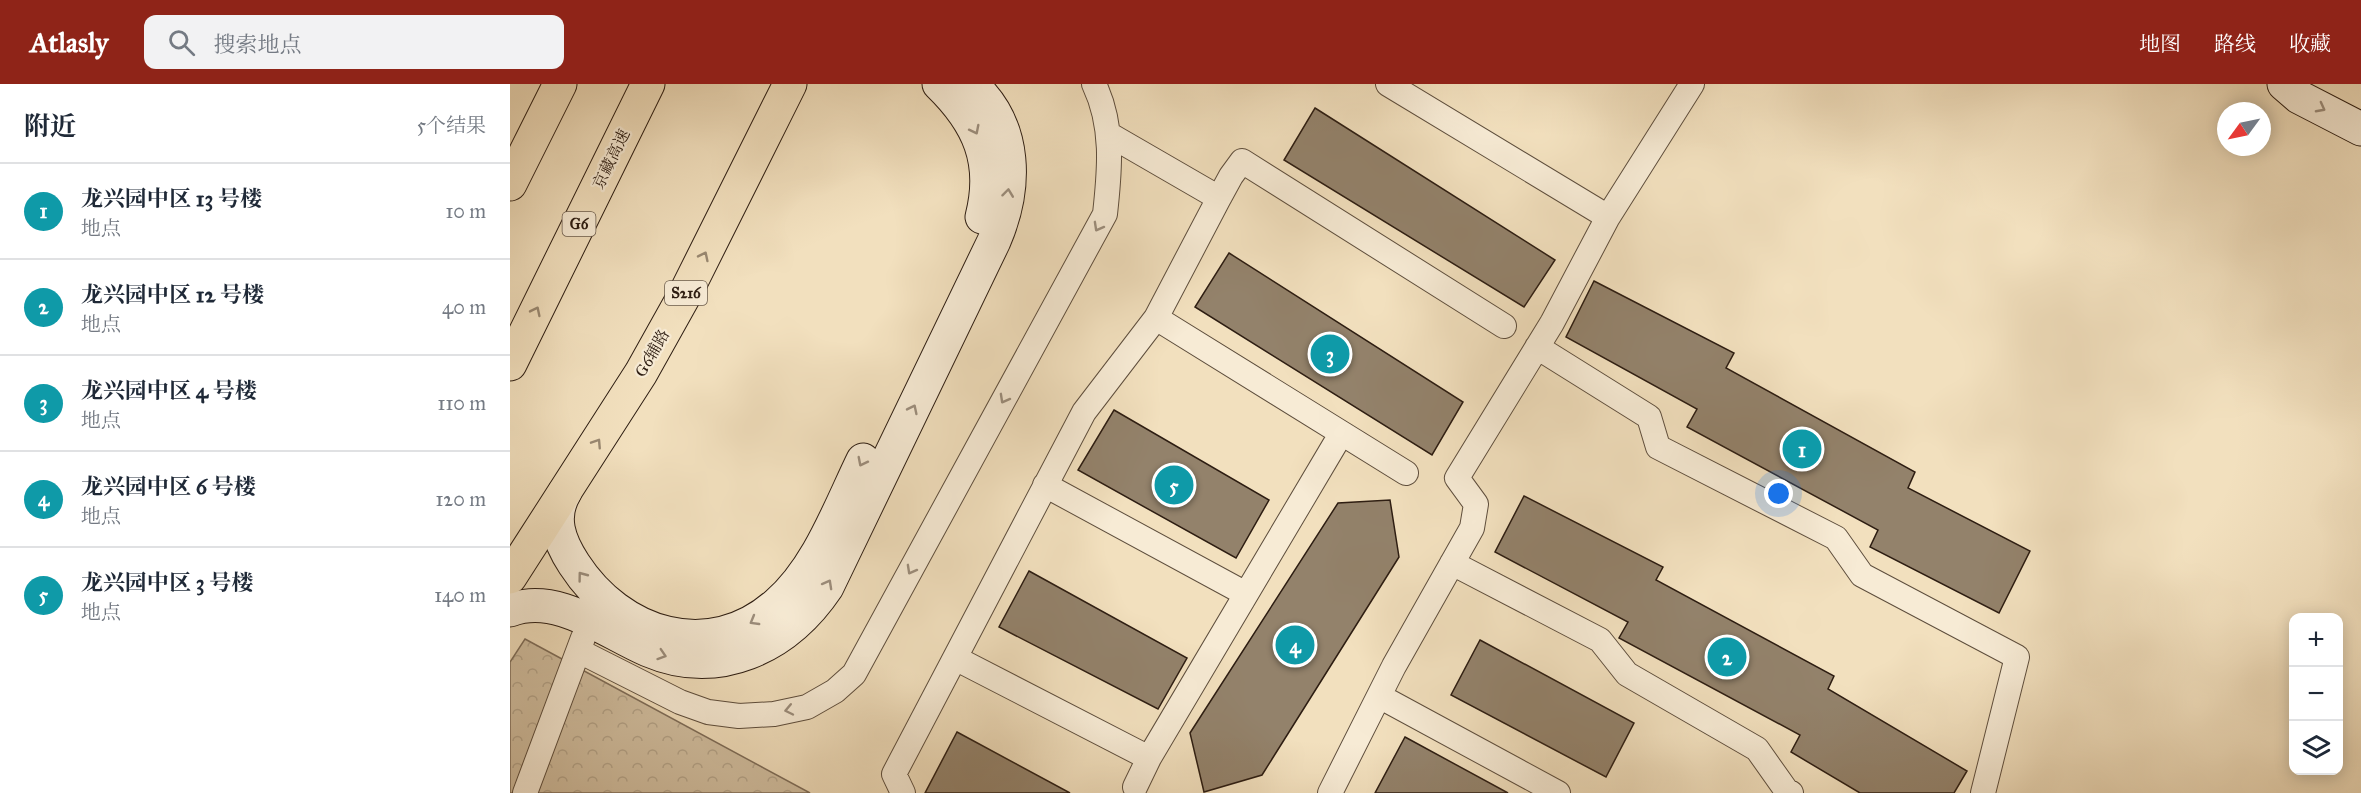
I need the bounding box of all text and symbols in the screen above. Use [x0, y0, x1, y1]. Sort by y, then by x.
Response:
search box [144, 15, 564, 69]
text: Atlasly [30, 25, 108, 60]
icon: search [165, 26, 198, 59]
text: 搜索地点 [213, 31, 301, 58]
text: 地图 [2139, 31, 2181, 57]
text: 路线 [2214, 31, 2256, 57]
text: 收藏 [2289, 31, 2331, 57]
one-way arrow [2315, 101, 2326, 113]
north arrow [2217, 102, 2271, 156]
text: 附近 [24, 110, 76, 142]
text: 5个结果 [417, 113, 486, 137]
one-way arrow [968, 124, 979, 134]
street label: 京藏高速 [588, 126, 634, 192]
text: 龙兴园中区 13 号楼 [81, 185, 262, 212]
one-way arrow [1002, 188, 1014, 198]
text: 1 [40, 199, 47, 223]
text: 10 m [445, 199, 486, 223]
road number: G6 [562, 212, 596, 236]
text: 地点 [81, 216, 121, 240]
one-way arrow [1094, 221, 1105, 232]
one-way arrow [697, 251, 708, 262]
text: 龙兴园中区 12 号楼 [81, 281, 264, 308]
road number: S216 [665, 281, 707, 305]
text: 2 [39, 295, 48, 319]
text: 40 m [442, 295, 486, 319]
one-way arrow [529, 307, 540, 318]
text: 地点 [81, 312, 121, 336]
street label: G6辅路 [631, 326, 673, 380]
pin: 3 [1310, 332, 1350, 376]
text: 龙兴园中区 4 号楼 [81, 377, 257, 404]
text: 3 [40, 391, 48, 415]
text: 110 m [438, 391, 486, 415]
one-way arrow [1000, 392, 1011, 403]
one-way arrow [906, 405, 917, 415]
text: 地点 [81, 408, 121, 432]
pin: 1 [1782, 426, 1822, 472]
one-way arrow [590, 439, 601, 450]
one-way arrow [858, 456, 869, 467]
pin: 5 [1154, 462, 1194, 508]
text: 龙兴园中区 6 号楼 [81, 473, 256, 500]
your location [1764, 479, 1793, 508]
text: 4 [38, 487, 49, 511]
text: 120 m [435, 487, 486, 511]
text: 地点 [81, 504, 121, 528]
one-way arrow [907, 564, 918, 574]
text: 龙兴园中区 3 号楼 [81, 569, 253, 596]
one-way arrow [579, 572, 590, 583]
one-way arrow [821, 580, 832, 590]
text: 5 [39, 583, 48, 607]
text: 140 m [434, 583, 486, 607]
text: 地点 [81, 600, 121, 624]
one-way arrow [750, 613, 760, 625]
map controls [2289, 613, 2343, 775]
button: + [2289, 613, 2343, 667]
pin: 4 [1276, 622, 1314, 668]
pin: 2 [1708, 634, 1746, 680]
one-way arrow [657, 648, 667, 660]
button: − [2289, 667, 2343, 721]
one-way arrow [784, 703, 794, 716]
button: layers [2289, 721, 2343, 775]

